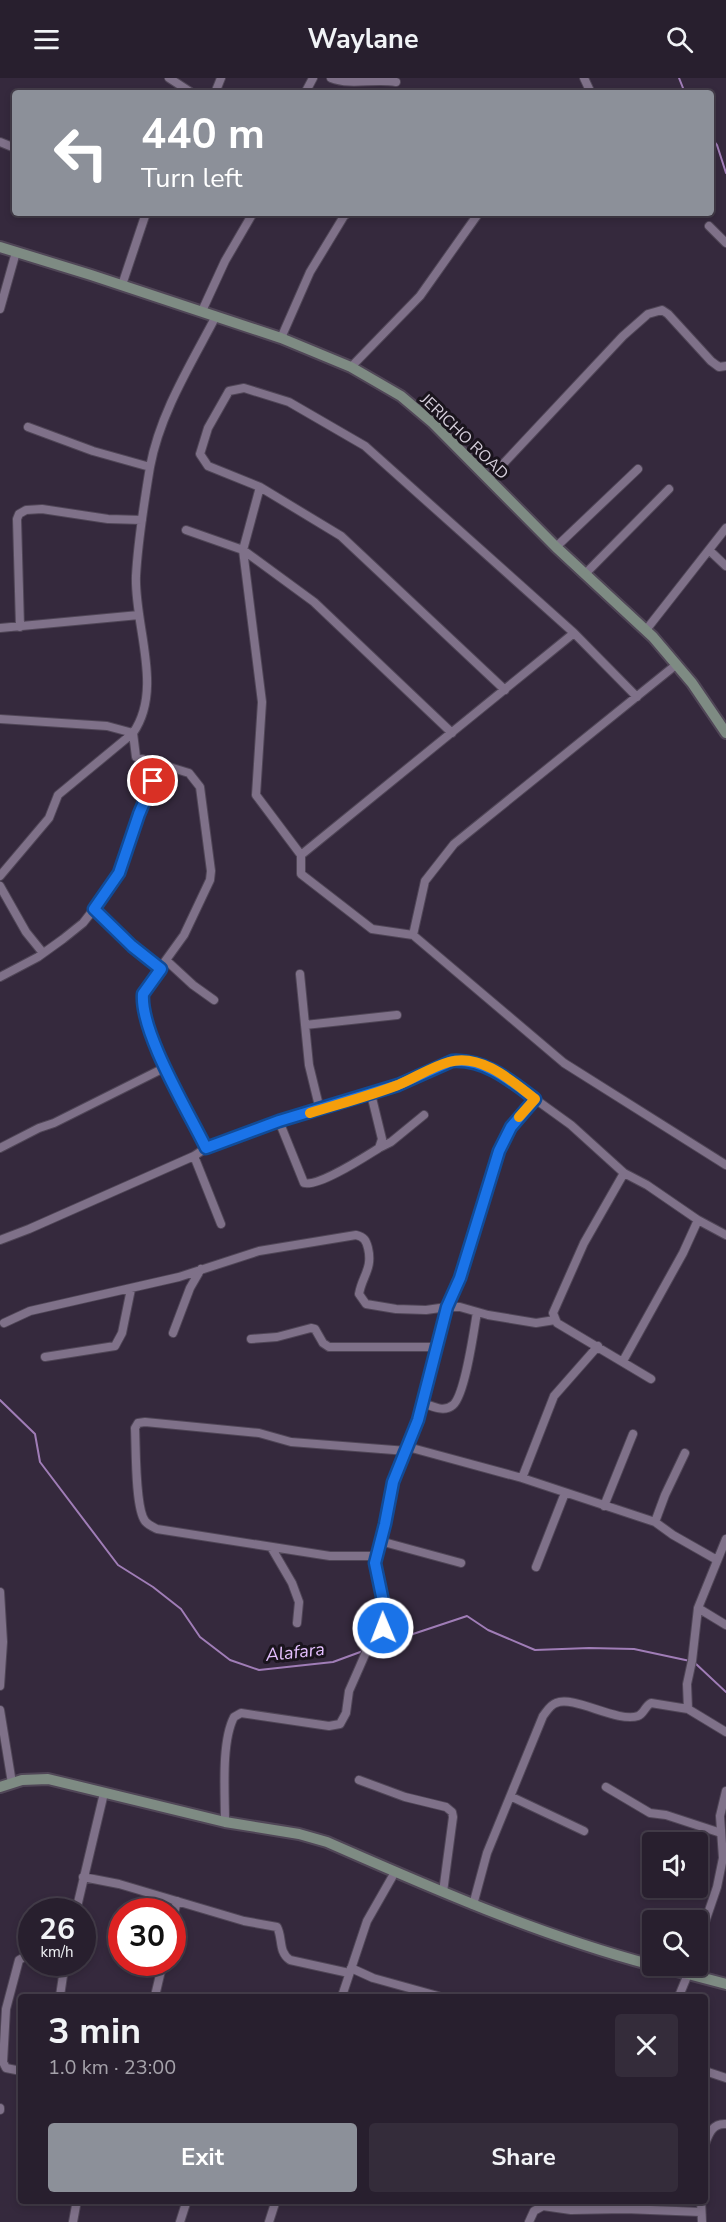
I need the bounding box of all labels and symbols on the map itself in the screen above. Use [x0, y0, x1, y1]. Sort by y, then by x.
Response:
street label: JERICHO ROAD [415, 388, 513, 485]
pin [127, 755, 178, 806]
position arrow [351, 1596, 415, 1660]
water label: Alafara [263, 1637, 326, 1667]
speed limit sign: 30 [108, 1898, 186, 1976]

